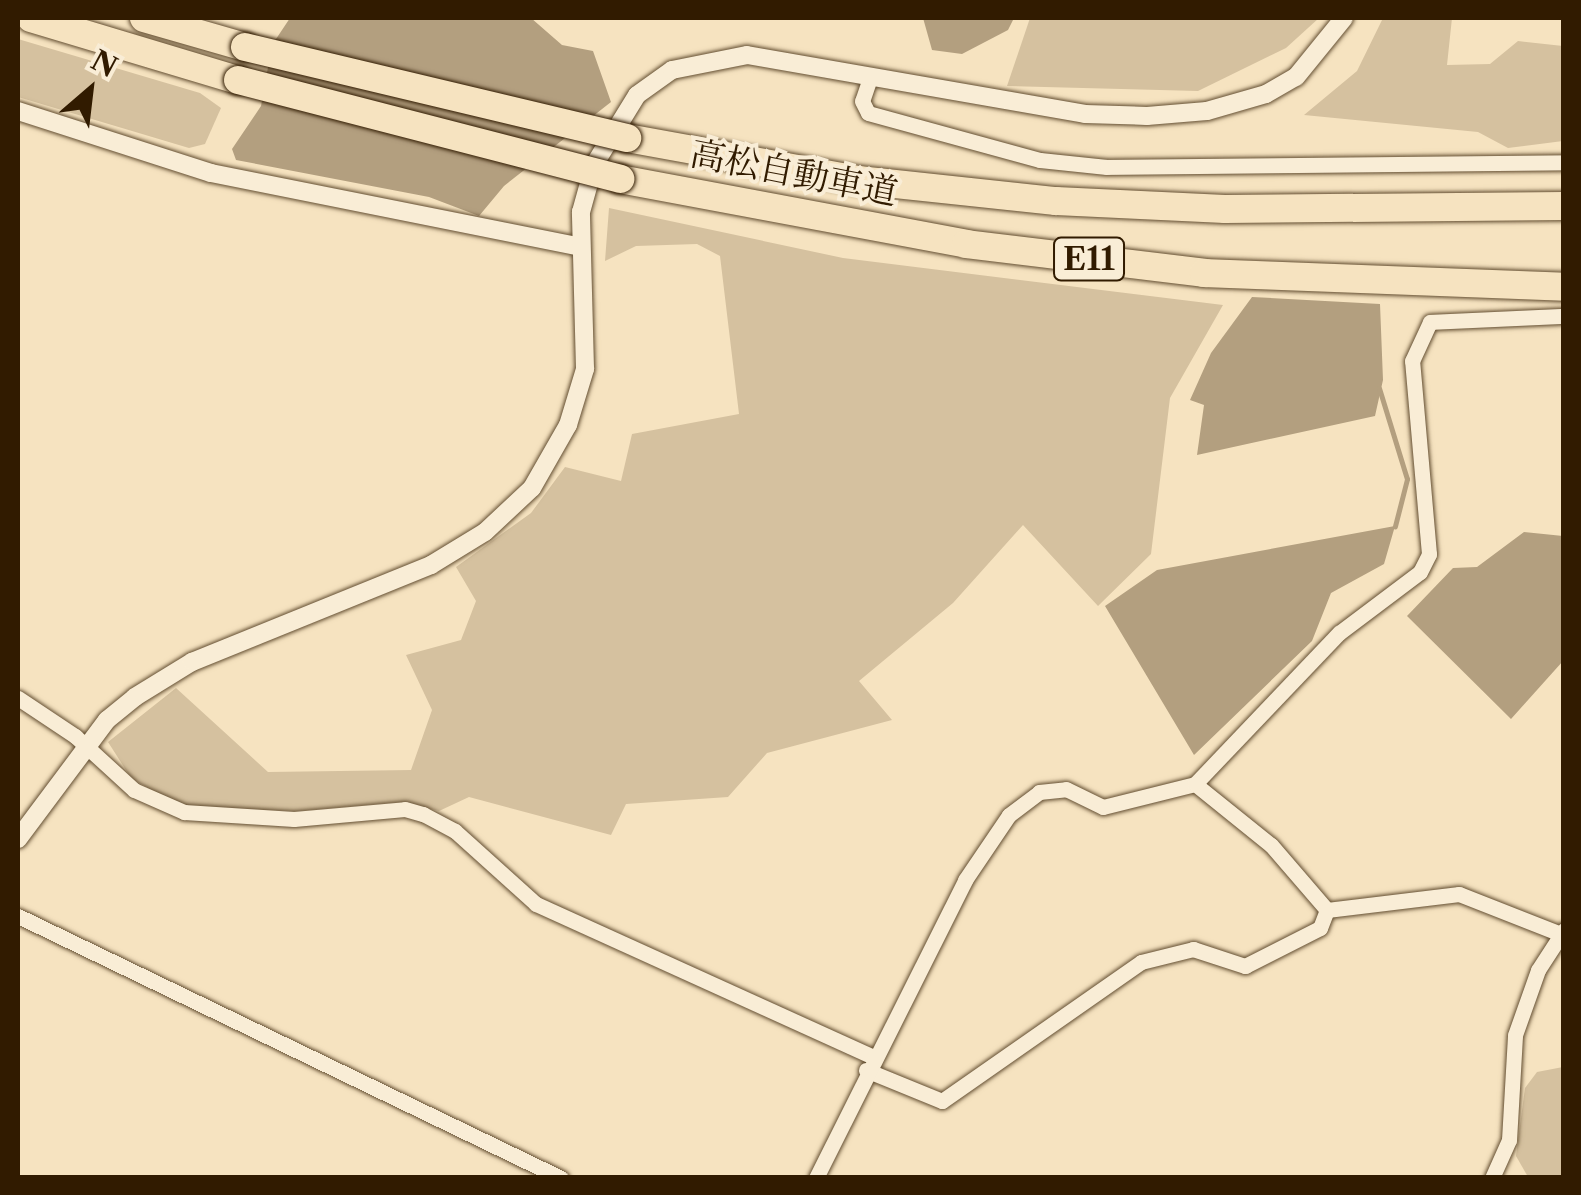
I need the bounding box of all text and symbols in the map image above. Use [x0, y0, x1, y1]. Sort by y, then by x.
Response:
north arrow [40, 40, 140, 140]
text: N [85, 43, 123, 84]
street label: 高松自動車道 [687, 132, 901, 214]
road number: E11 [1052, 232, 1126, 286]

